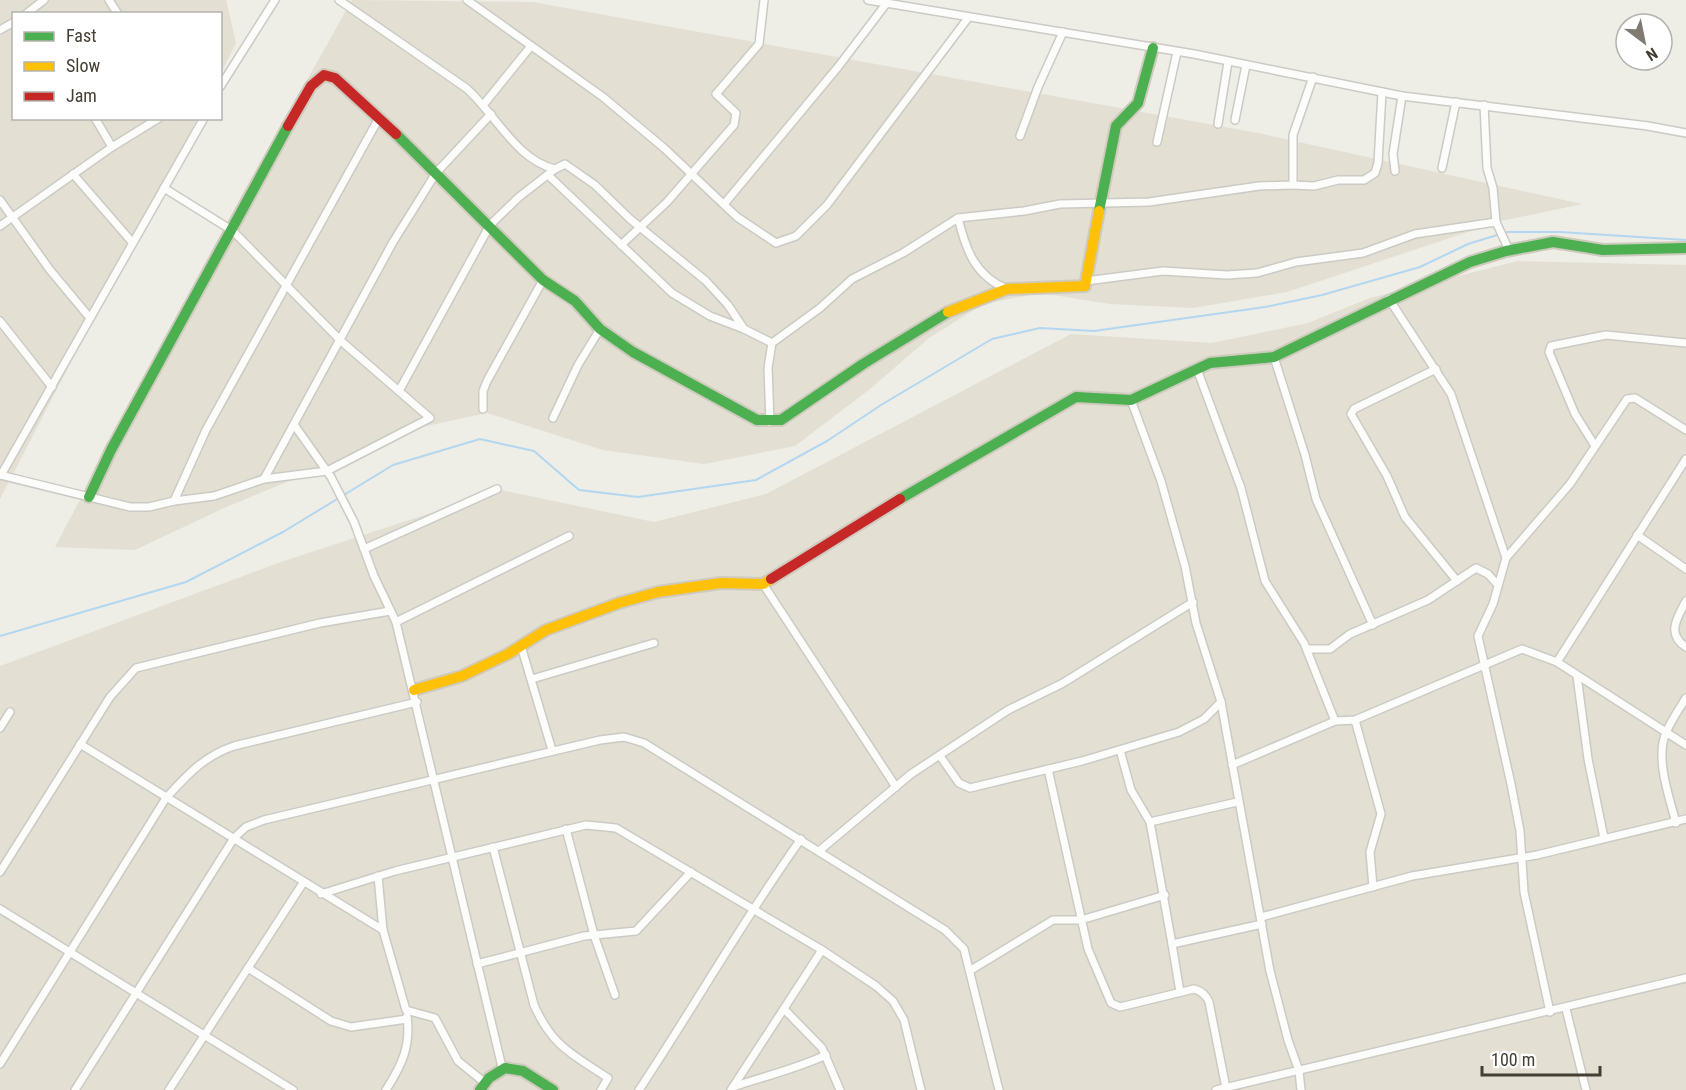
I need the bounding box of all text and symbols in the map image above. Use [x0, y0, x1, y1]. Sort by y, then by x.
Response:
legend [12, 12, 222, 120]
north arrow [1614, 12, 1674, 72]
text: Fast [66, 25, 97, 46]
text: N [1642, 44, 1661, 65]
text: Slow [66, 55, 101, 76]
text: Jam [66, 85, 97, 106]
scale bar [1482, 1039, 1600, 1077]
text: 100 m [1491, 1049, 1535, 1070]

